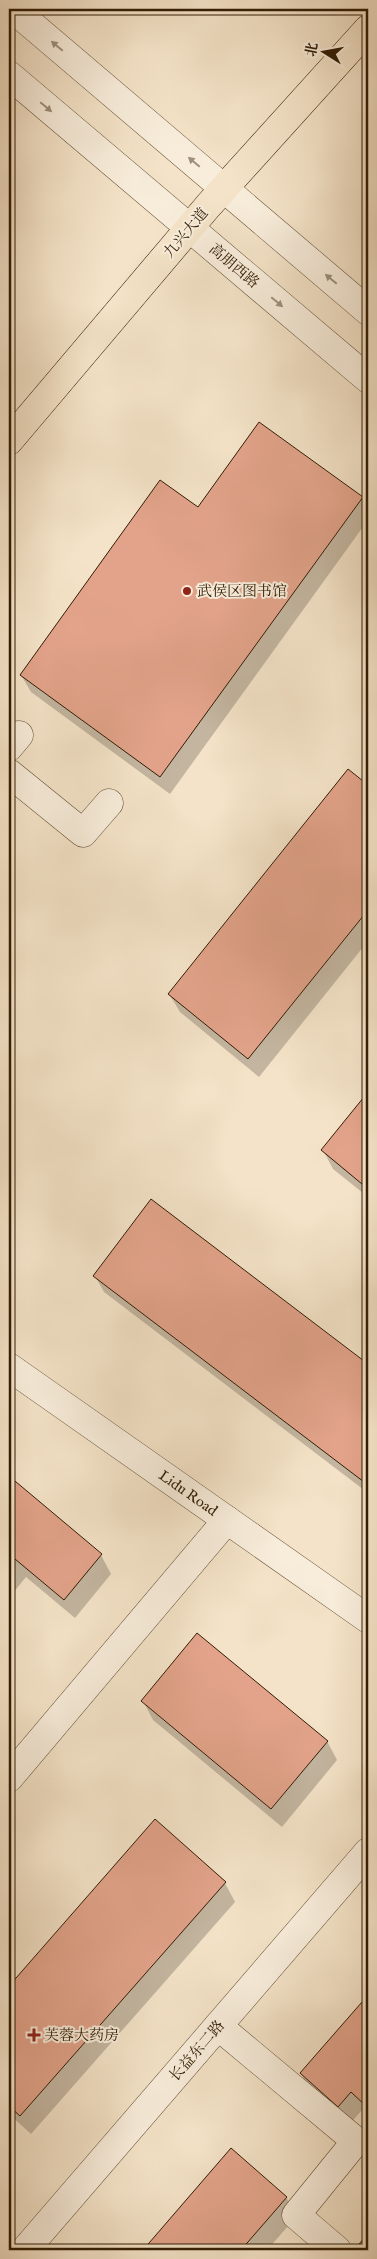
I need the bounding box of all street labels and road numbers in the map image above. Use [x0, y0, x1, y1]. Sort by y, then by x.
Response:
street label: 九兴大道 [159, 204, 213, 262]
street label: 高朋西路 [205, 239, 263, 293]
street label: Lidu Road [155, 1466, 222, 1521]
street label: 长益东二路 [165, 2016, 229, 2086]

